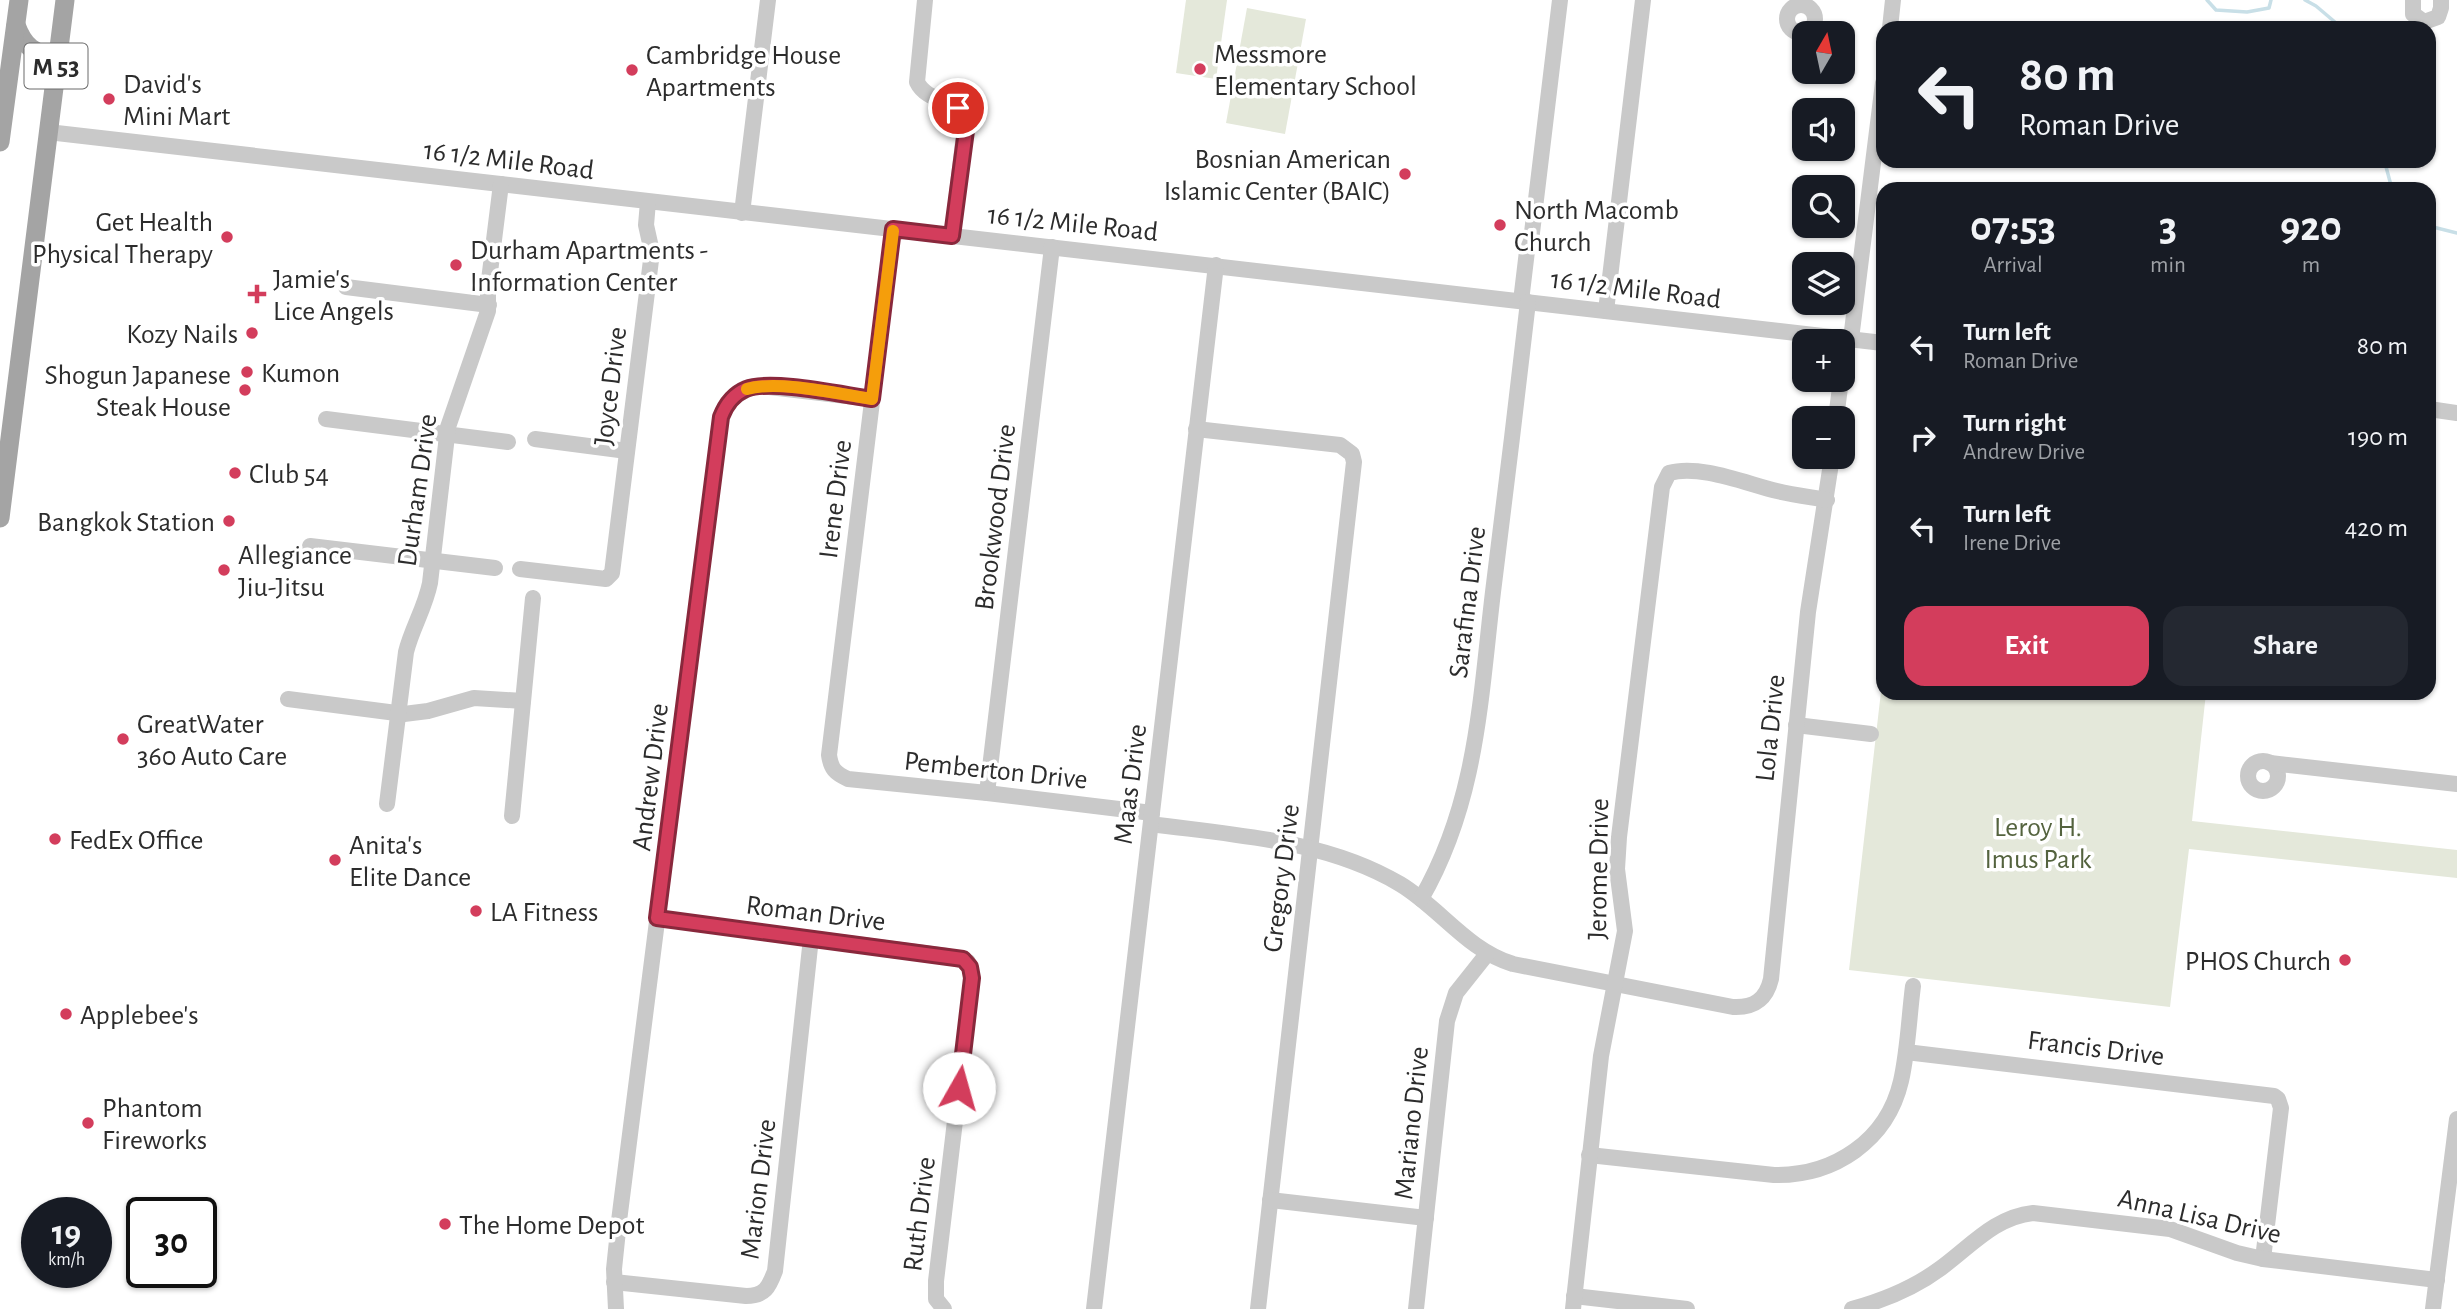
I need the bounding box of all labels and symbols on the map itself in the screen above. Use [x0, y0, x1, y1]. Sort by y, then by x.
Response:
north arrow [1792, 21, 1855, 84]
place label: Messmore Elementary School [1214, 41, 1417, 101]
place label: Cambridge House Apartments [646, 42, 841, 102]
road number: M 53 [24, 44, 88, 88]
marker: Messmore Elementary School [1192, 61, 1208, 77]
marker: Cambridge House Apartments [624, 62, 640, 78]
place label: David's Mini Mart [123, 71, 230, 131]
pin [928, 78, 988, 138]
marker: David's Mini Mart [101, 91, 117, 107]
street label: 16 1/2 Mile Road [422, 137, 596, 185]
place label: Bosnian American Islamic Center (BAIC) [1164, 146, 1391, 206]
marker: Bosnian American Islamic Center (BAIC) [1397, 166, 1413, 182]
place label: North Macomb Church [1514, 197, 1679, 257]
street label: 16 1/2 Mile Road [986, 201, 1160, 247]
place label: Get Health Physical Therapy [32, 209, 213, 269]
marker: North Macomb Church [1492, 217, 1508, 233]
marker: Get Health Physical Therapy [219, 229, 235, 245]
place label: Durham Apartments - Information Center [470, 237, 708, 297]
marker: Durham Apartments - Information Center [448, 257, 464, 273]
place label: Jamie's Lice Angels [273, 266, 394, 326]
street label: 16 1/2 Mile Road [1549, 266, 1723, 314]
marker: Jamie's Lice Angels [247, 284, 267, 304]
place label: Kozy Nails [126, 321, 238, 349]
marker: Kozy Nails [244, 325, 260, 341]
street label: Joyce Drive [590, 325, 632, 447]
place label: Kumon [261, 360, 340, 388]
place label: Shogun Japanese Steak House [44, 362, 231, 422]
marker: Kumon [239, 364, 255, 380]
marker: Shogun Japanese Steak House [237, 382, 253, 398]
street label: Durham Drive [393, 412, 443, 568]
street label: Brookwood Drive [971, 423, 1021, 612]
street label: Irene Drive [815, 438, 857, 560]
place label: Club 54 [249, 461, 329, 489]
marker: Club 54 [227, 465, 243, 481]
place label: Bangkok Station [37, 509, 215, 537]
marker: Bangkok Station [221, 513, 237, 529]
street label: Sarafina Drive [1445, 525, 1491, 680]
place label: Allegiance Jiu-Jitsu [238, 542, 352, 602]
marker: Allegiance Jiu-Jitsu [216, 562, 232, 578]
street label: Lola Drive [1751, 673, 1791, 783]
street label: Andrew Drive [628, 702, 674, 853]
place label: GreatWater 360 Auto Care [137, 711, 287, 771]
street label: Maas Drive [1110, 723, 1152, 846]
marker: GreatWater 360 Auto Care [115, 731, 131, 747]
street label: Pemberton Drive [903, 747, 1089, 795]
street label: Jerome Drive [1584, 798, 1614, 940]
street label: Gregory Drive [1259, 802, 1305, 954]
park label: Leroy H. Imus Park [1984, 814, 2092, 874]
place label: FedEx Office [69, 827, 203, 855]
marker: FedEx Office [47, 831, 63, 847]
place label: Anita's Elite Dance [349, 832, 471, 892]
marker: Anita's Elite Dance [327, 852, 343, 868]
street label: Roman Drive [744, 892, 887, 936]
place label: LA Fitness [490, 899, 598, 927]
marker: LA Fitness [468, 903, 484, 919]
place label: PHOS Church [2185, 948, 2331, 976]
marker: PHOS Church [2337, 952, 2353, 968]
place label: Applebee's [80, 1002, 199, 1030]
marker: Applebee's [58, 1006, 74, 1022]
street label: Francis Drive [2026, 1027, 2166, 1071]
street label: Mariano Drive [1390, 1045, 1434, 1201]
position arrow [922, 1051, 996, 1125]
place label: Phantom Fireworks [102, 1095, 207, 1155]
marker: Phantom Fireworks [80, 1115, 96, 1131]
street label: Marion Drive [736, 1118, 781, 1261]
street label: Ruth Drive [899, 1155, 941, 1273]
street label: Anna Lisa Drive [2115, 1185, 2284, 1249]
speed limit sign: 30 [126, 1197, 217, 1288]
place label: The Home Depot [459, 1212, 645, 1240]
marker: The Home Depot [437, 1216, 453, 1232]

